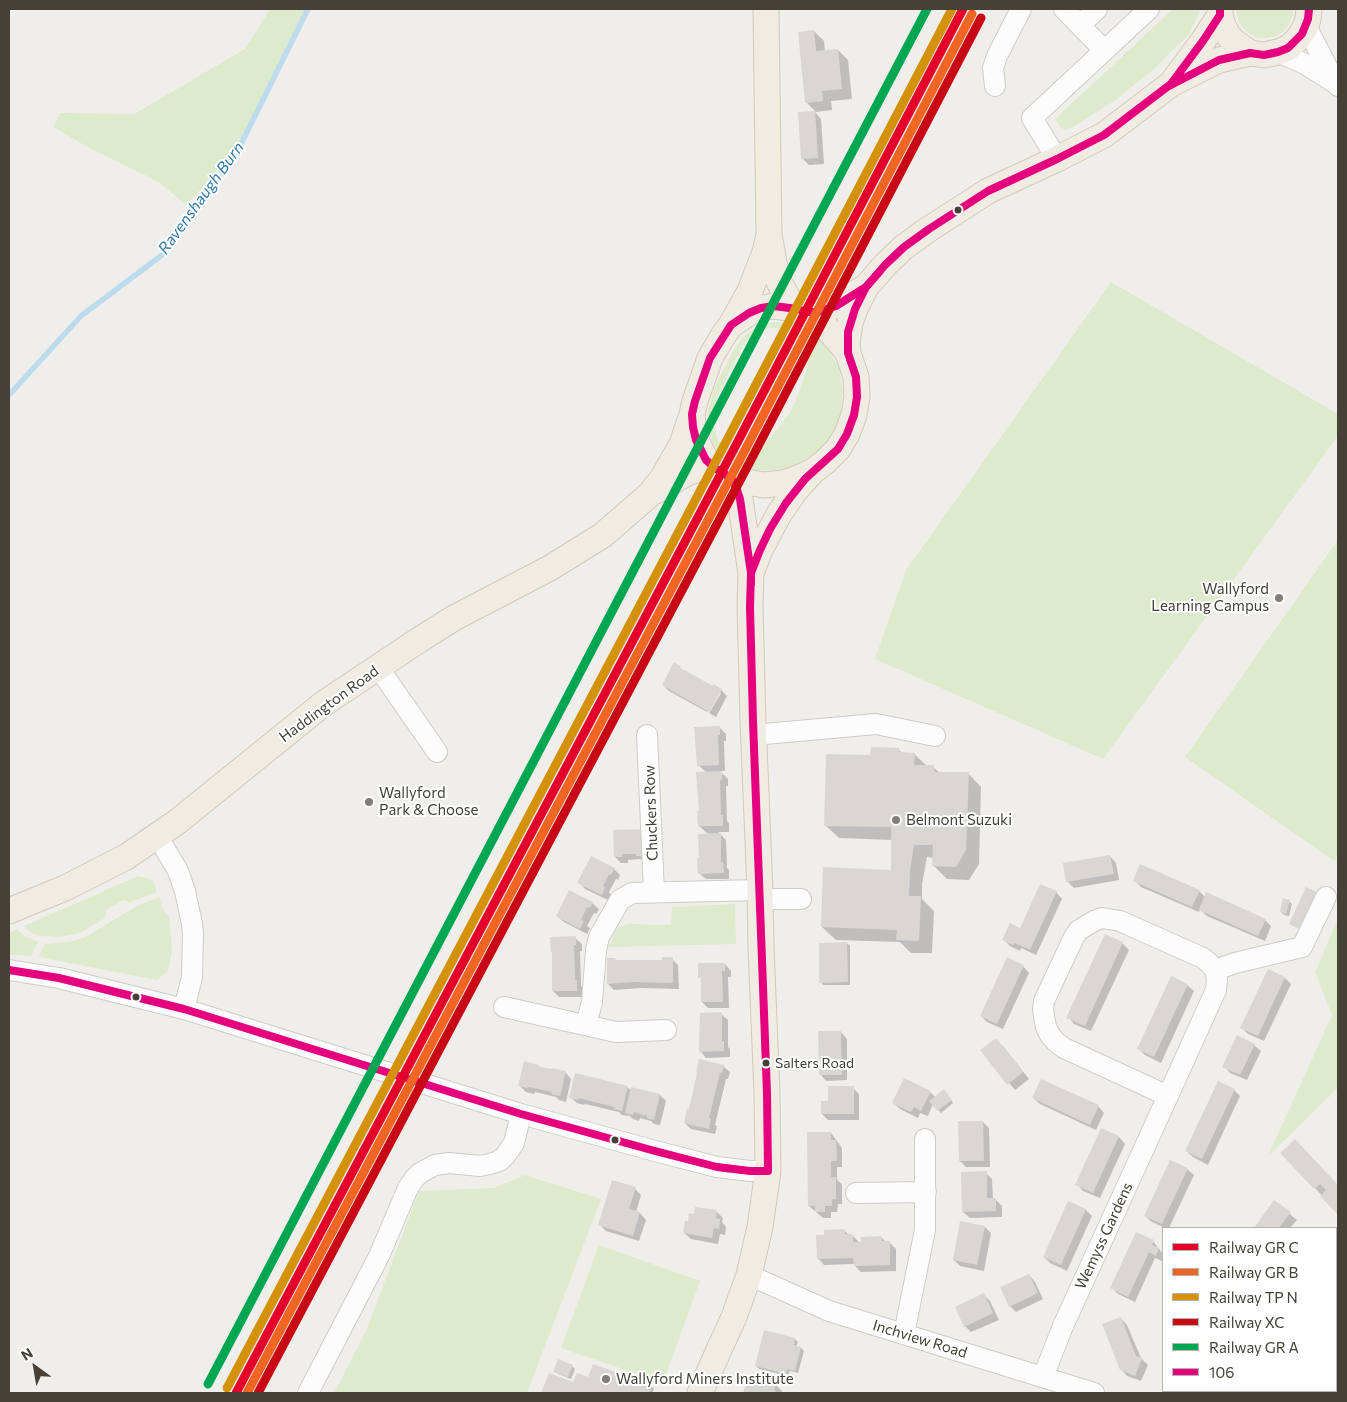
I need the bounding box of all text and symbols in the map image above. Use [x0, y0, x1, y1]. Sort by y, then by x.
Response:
water label: Ravenshaugh Burn [154, 138, 248, 258]
unlabelled marker [953, 205, 963, 215]
place label: Wallyford Learning Campus [1151, 580, 1269, 615]
marker: Wallyford Learning Campus [1273, 592, 1285, 604]
street label: Haddington Road [276, 662, 382, 746]
street label: Chuckers Row [640, 765, 662, 861]
place label: Wallyford Park & Choose [379, 784, 479, 819]
marker: Wallyford Park & Choose [363, 796, 375, 808]
place label: Belmont Suzuki [906, 811, 1012, 829]
marker: Belmont Suzuki [890, 814, 902, 826]
unlabelled marker [131, 992, 141, 1002]
place label: Salters Road [775, 1055, 854, 1071]
marker: Salters Road [761, 1058, 771, 1068]
unlabelled marker [610, 1135, 620, 1145]
street label: Wemyss Gardens [1071, 1180, 1137, 1292]
legend [1162, 1227, 1337, 1392]
text: Railway GR C [1209, 1238, 1299, 1256]
text: Railway GR B [1209, 1263, 1298, 1281]
text: Railway TP N [1209, 1288, 1298, 1306]
text: Railway XC [1209, 1313, 1285, 1331]
street label: Inchview Road [871, 1316, 969, 1362]
text: Railway GR A [1209, 1338, 1299, 1356]
north arrow [10, 1342, 60, 1392]
text: N [18, 1344, 36, 1364]
text: 106 [1209, 1363, 1234, 1381]
place label: Wallyford Miners Institute [616, 1370, 794, 1388]
marker: Wallyford Miners Institute [600, 1373, 612, 1385]

